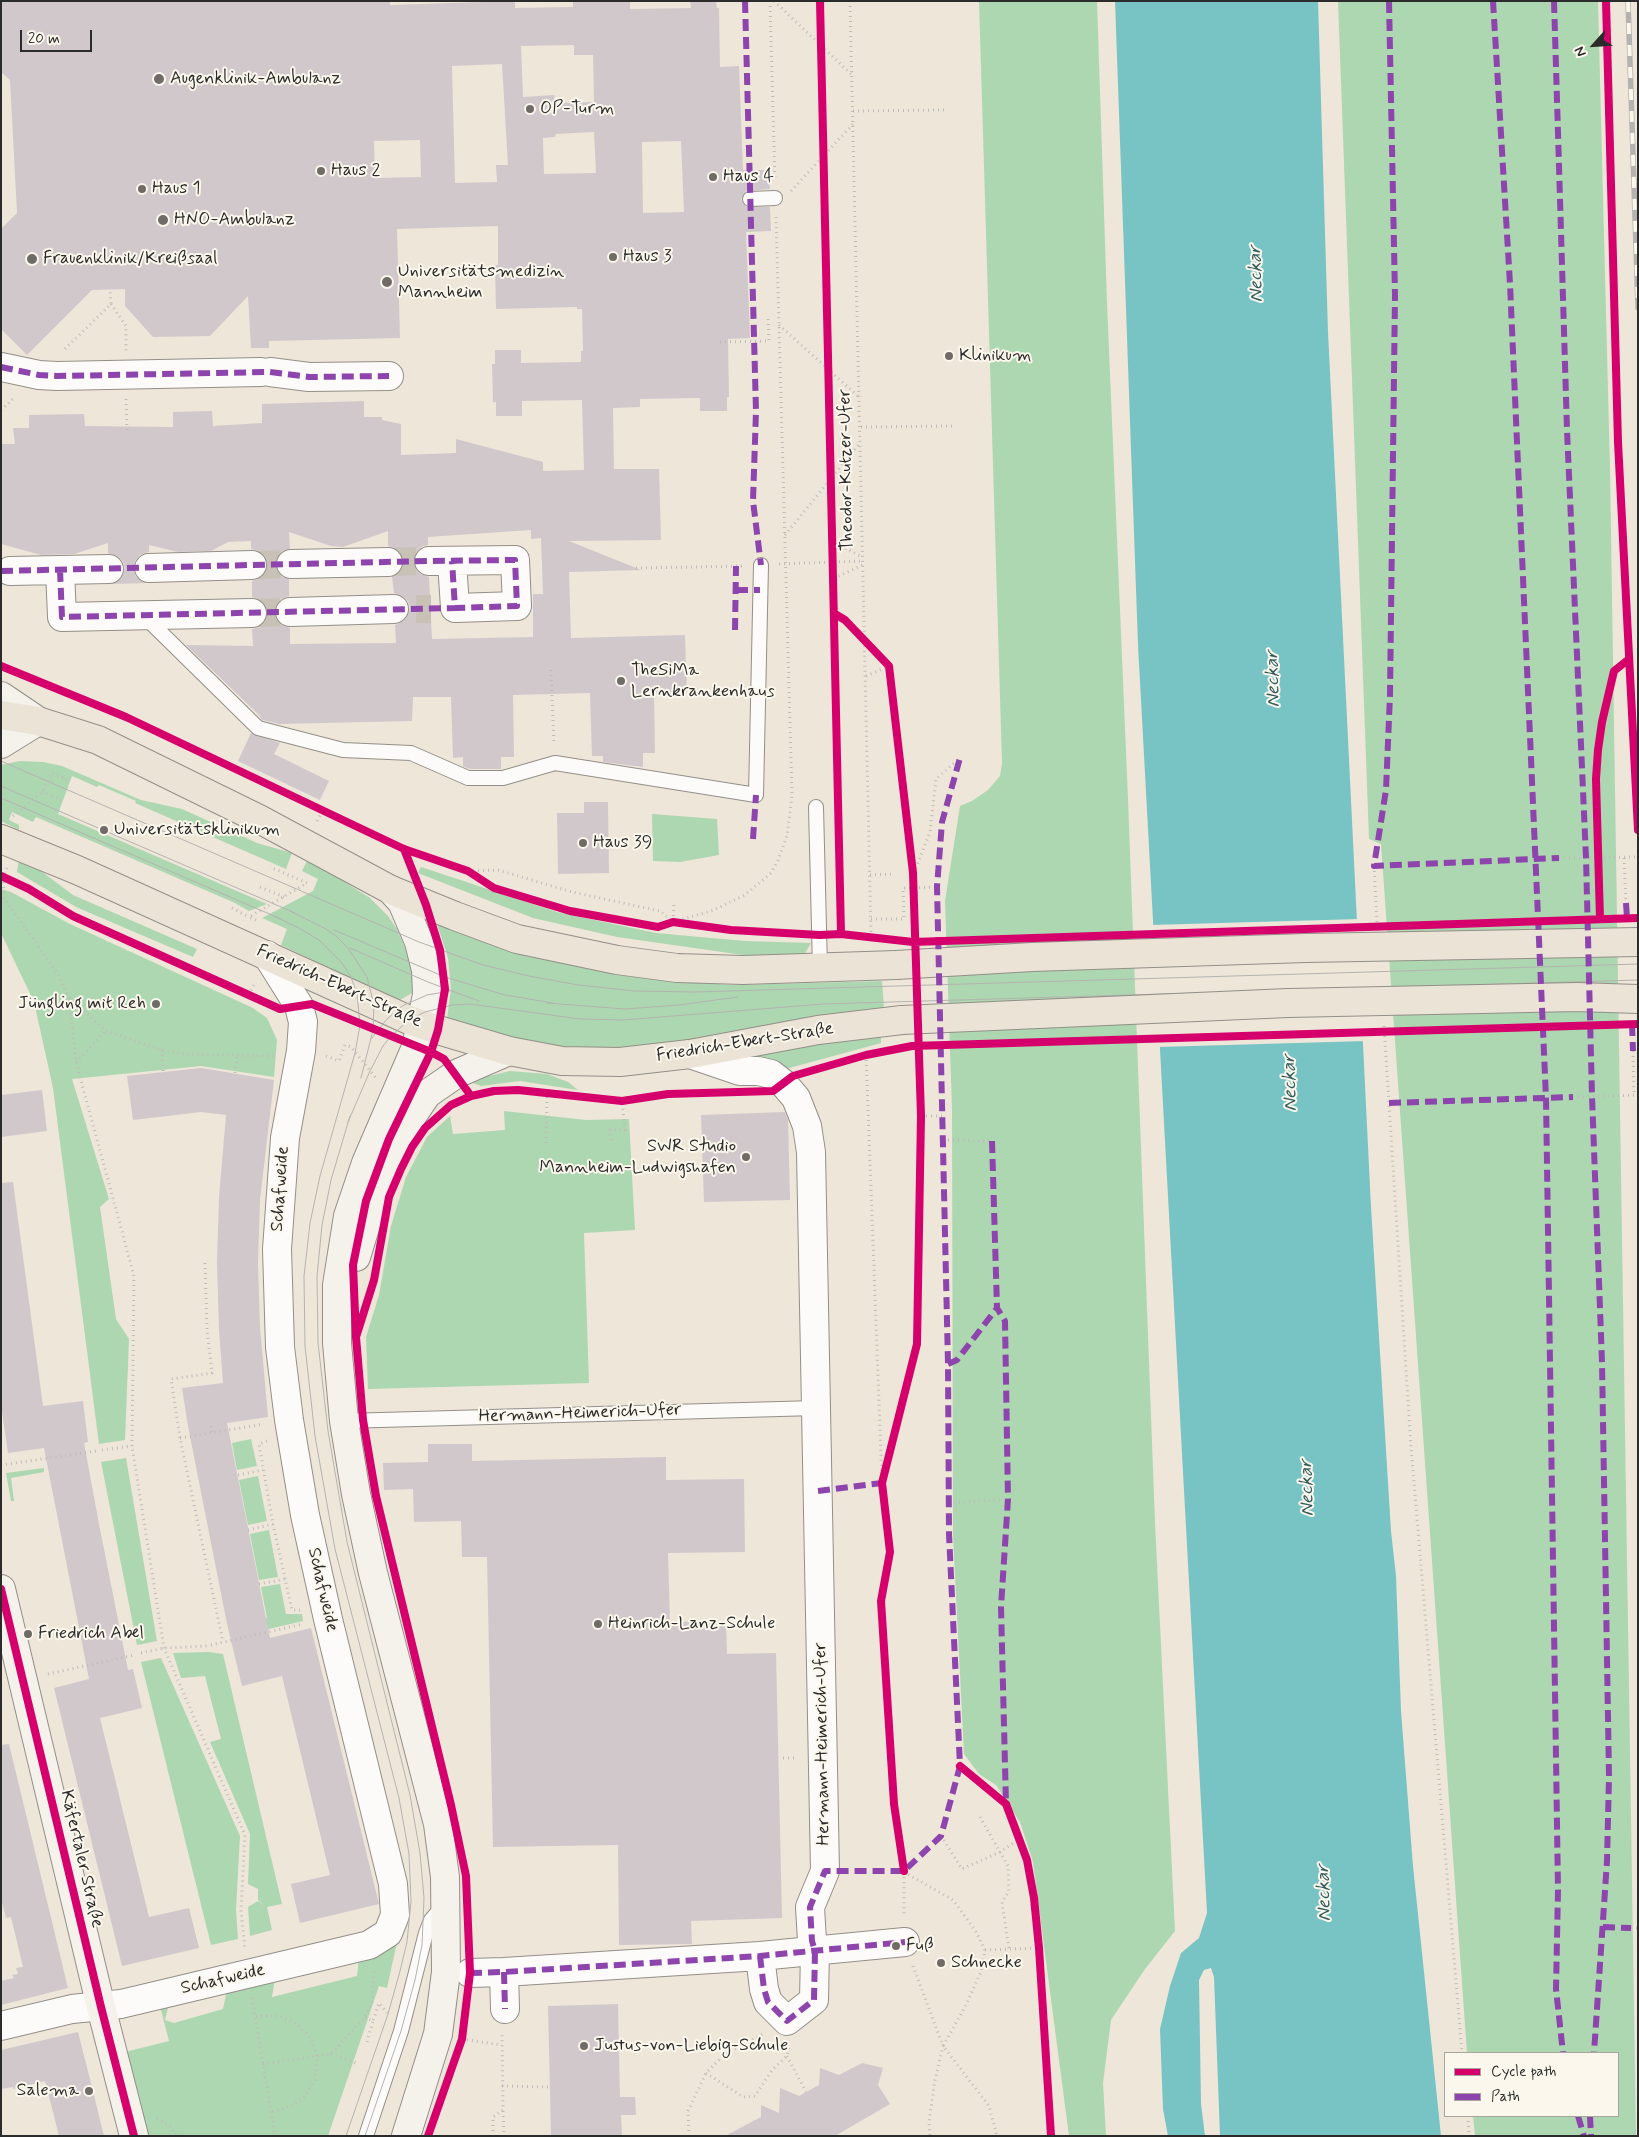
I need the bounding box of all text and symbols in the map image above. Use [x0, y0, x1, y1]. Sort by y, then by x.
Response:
scale bar [22, 20, 95, 52]
north arrow [1569, 20, 1619, 70]
text: 20 m [28, 29, 60, 49]
text: N [1570, 43, 1591, 60]
place label: Augenklinik-Ambulanz [170, 68, 341, 90]
marker: Augenklinik-Ambulanz [152, 72, 166, 86]
place label: OP-Turm [540, 98, 614, 120]
marker: OP-Turm [524, 103, 536, 115]
place label: Haus 2 [331, 160, 380, 182]
marker: Haus 2 [315, 165, 327, 177]
place label: Haus 4 [723, 166, 774, 188]
marker: Haus 4 [707, 171, 719, 183]
place label: Haus 1 [152, 178, 201, 200]
marker: Haus 1 [136, 183, 148, 195]
place label: HNO-Ambulanz [174, 209, 295, 231]
marker: HNO-Ambulanz [156, 213, 170, 227]
water label: Neckar [1245, 245, 1269, 303]
place label: Haus 3 [623, 246, 672, 268]
place label: Frauenklinik/Kreißsaal [43, 248, 217, 270]
marker: Haus 3 [607, 251, 619, 263]
marker: Frauenklinik/Kreißsaal [25, 252, 39, 266]
place label: Universitätsmedizin Mannheim [398, 261, 564, 304]
marker: Universitätsmedizin Mannheim [380, 275, 394, 289]
place label: Klinikum [959, 345, 1031, 367]
marker: Klinikum [943, 350, 955, 362]
street label: Theodor-Kutzer-Ufer [835, 389, 859, 551]
water label: Neckar [1262, 650, 1286, 708]
place label: TheSiMa Lernkrankenhaus [631, 660, 775, 702]
marker: TheSiMa Lernkrankenhaus [615, 675, 627, 687]
place label: Universitätsklinikum [114, 819, 280, 841]
marker: Universitätsklinikum [98, 824, 110, 836]
place label: Haus 39 [593, 832, 652, 854]
marker: Haus 39 [577, 837, 589, 849]
street label: Friedrich-Ebert-Straße [253, 941, 425, 1033]
place label: Jüngling mit Reh [18, 993, 146, 1015]
marker: Jüngling mit Reh [150, 998, 162, 1010]
street label: Friedrich-Ebert-Straße [655, 1018, 835, 1068]
water label: Neckar [1279, 1054, 1303, 1112]
place label: SWR Studio Mannheim-Ludwigshafen [539, 1136, 736, 1178]
street label: Schafweide [267, 1145, 295, 1233]
marker: SWR Studio Mannheim-Ludwigshafen [740, 1151, 752, 1163]
street label: Hermann-Heimerich-Ufer [478, 1400, 682, 1428]
water label: Neckar [1296, 1459, 1320, 1517]
street label: Schafweide [302, 1546, 342, 1634]
place label: Heinrich-Lanz-Schule [608, 1613, 775, 1635]
marker: Heinrich-Lanz-Schule [592, 1618, 604, 1630]
place label: Friedrich Abel [38, 1623, 144, 1645]
marker: Friedrich Abel [22, 1628, 34, 1640]
street label: Hermann-Heimerich-Ufer [810, 1642, 836, 1846]
street label: Käfertaler Straße [55, 1788, 107, 1930]
water label: Neckar [1313, 1864, 1337, 1922]
place label: Fuß [906, 1935, 934, 1957]
marker: Fuß [890, 1940, 902, 1952]
place label: Schnecke [951, 1952, 1022, 1974]
marker: Schnecke [935, 1957, 947, 1969]
street label: Schafweide [179, 1960, 267, 2000]
place label: Justus-von-Liebig-Schule [594, 2035, 788, 2057]
marker: Justus-von-Liebig-Schule [578, 2040, 590, 2052]
legend [1444, 2052, 1619, 2117]
text: Cycle path [1491, 2062, 1556, 2082]
place label: Salema [16, 2080, 79, 2102]
marker: Salema [83, 2085, 95, 2097]
text: Path [1491, 2087, 1520, 2107]

